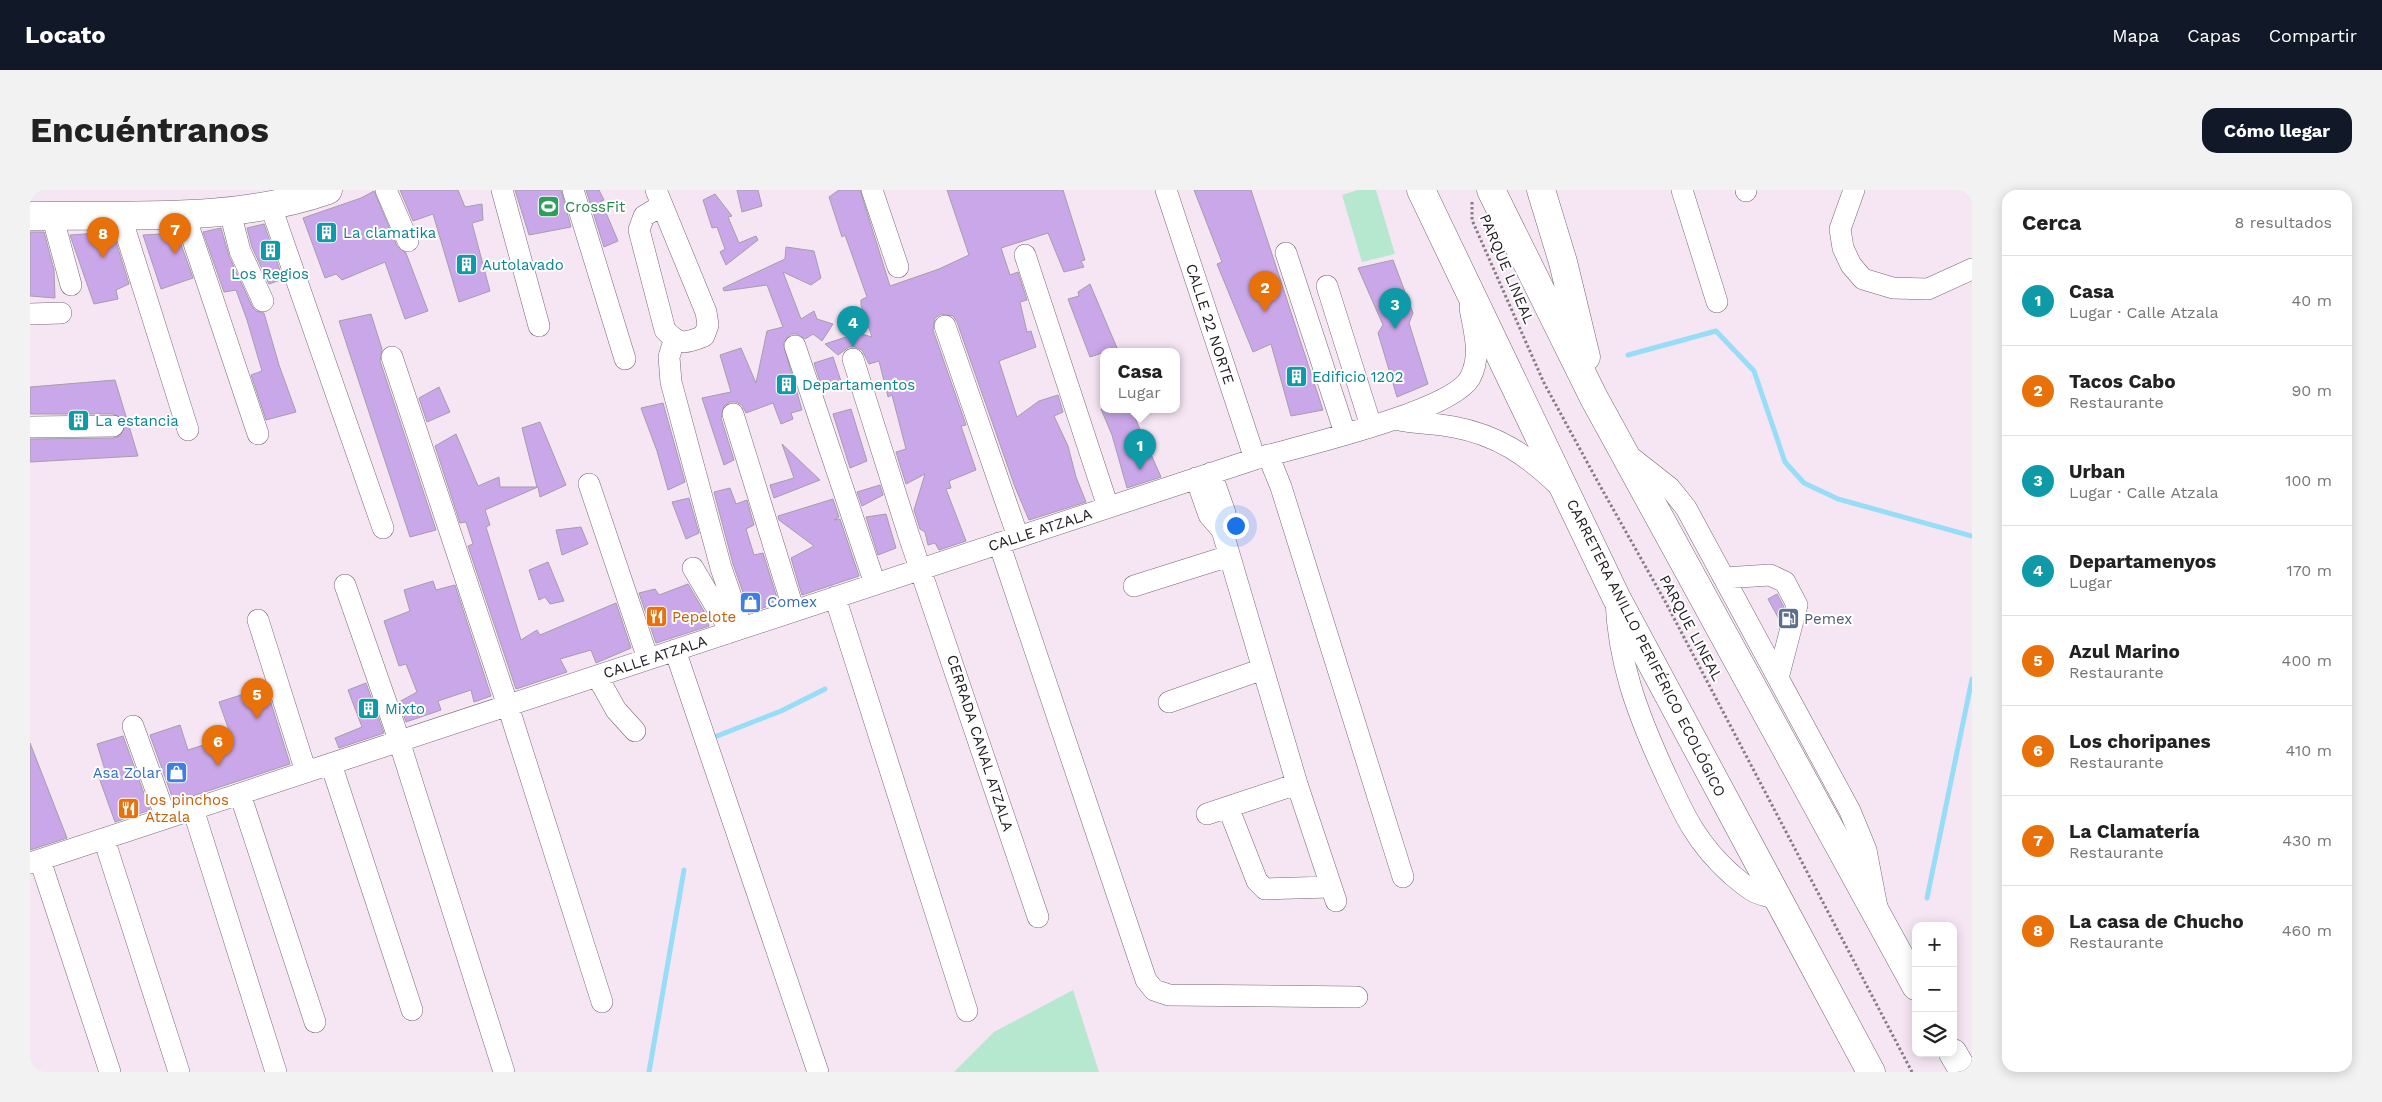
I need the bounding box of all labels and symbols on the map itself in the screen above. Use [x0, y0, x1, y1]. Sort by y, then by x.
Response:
sports icon: CrossFit [537, 195, 561, 219]
place label: CrossFit [565, 198, 626, 216]
street label: PARQUE LINEAL [1476, 211, 1538, 327]
pin: 7 [159, 213, 191, 254]
pin: 8 [87, 217, 119, 258]
building icon: La clamatika [315, 221, 339, 245]
place label: La clamatika [343, 224, 437, 242]
building icon: Los Regios [258, 239, 282, 263]
building icon: Autolavado [454, 253, 478, 277]
place label: Autolavado [482, 256, 564, 274]
street label: CALLE 22 NORTE [1182, 261, 1238, 387]
place label: Los Regios [231, 265, 309, 283]
pin: 2 [1249, 271, 1281, 312]
pin: 3 [1379, 288, 1411, 329]
pin: 4 [837, 306, 869, 347]
building icon: Edificio 1202 [1284, 365, 1308, 389]
place label: Edificio 1202 [1312, 368, 1403, 386]
building icon: Departamentos [774, 373, 798, 397]
place label: Departamentos [802, 376, 915, 394]
building icon: La estancia [67, 409, 91, 433]
place label: La estancia [95, 412, 179, 430]
pin: 1 [1124, 429, 1156, 470]
street label: CARRETERA ANILLO PERIFÉRICO ECOLÓGICO [1563, 496, 1730, 800]
street label: CALLE ATZALA [986, 505, 1094, 555]
your location [1223, 513, 1249, 539]
street label: PARQUE LINEAL [1655, 572, 1727, 684]
shop icon: Comex [739, 590, 763, 614]
place label: Comex [767, 593, 817, 611]
restaurant icon: Pepelote [644, 605, 668, 629]
fuel station icon: Pemex [1776, 607, 1800, 631]
place label: Pepelote [672, 608, 736, 626]
place label: Pemex [1804, 610, 1852, 628]
street label: CALLE ATZALA [601, 632, 709, 682]
street label: CERRADA CANAL ATZALA [943, 652, 1017, 834]
pin: 5 [241, 678, 273, 719]
building icon: Mixto [357, 697, 381, 721]
place label: Mixto [385, 700, 425, 718]
pin: 6 [202, 725, 234, 766]
shop icon: Asa Zolar [165, 761, 189, 785]
place label: Asa Zolar [93, 764, 161, 782]
place label: los pinchos Atzala [145, 791, 229, 826]
restaurant icon: los pinchos Atzala [117, 797, 141, 821]

